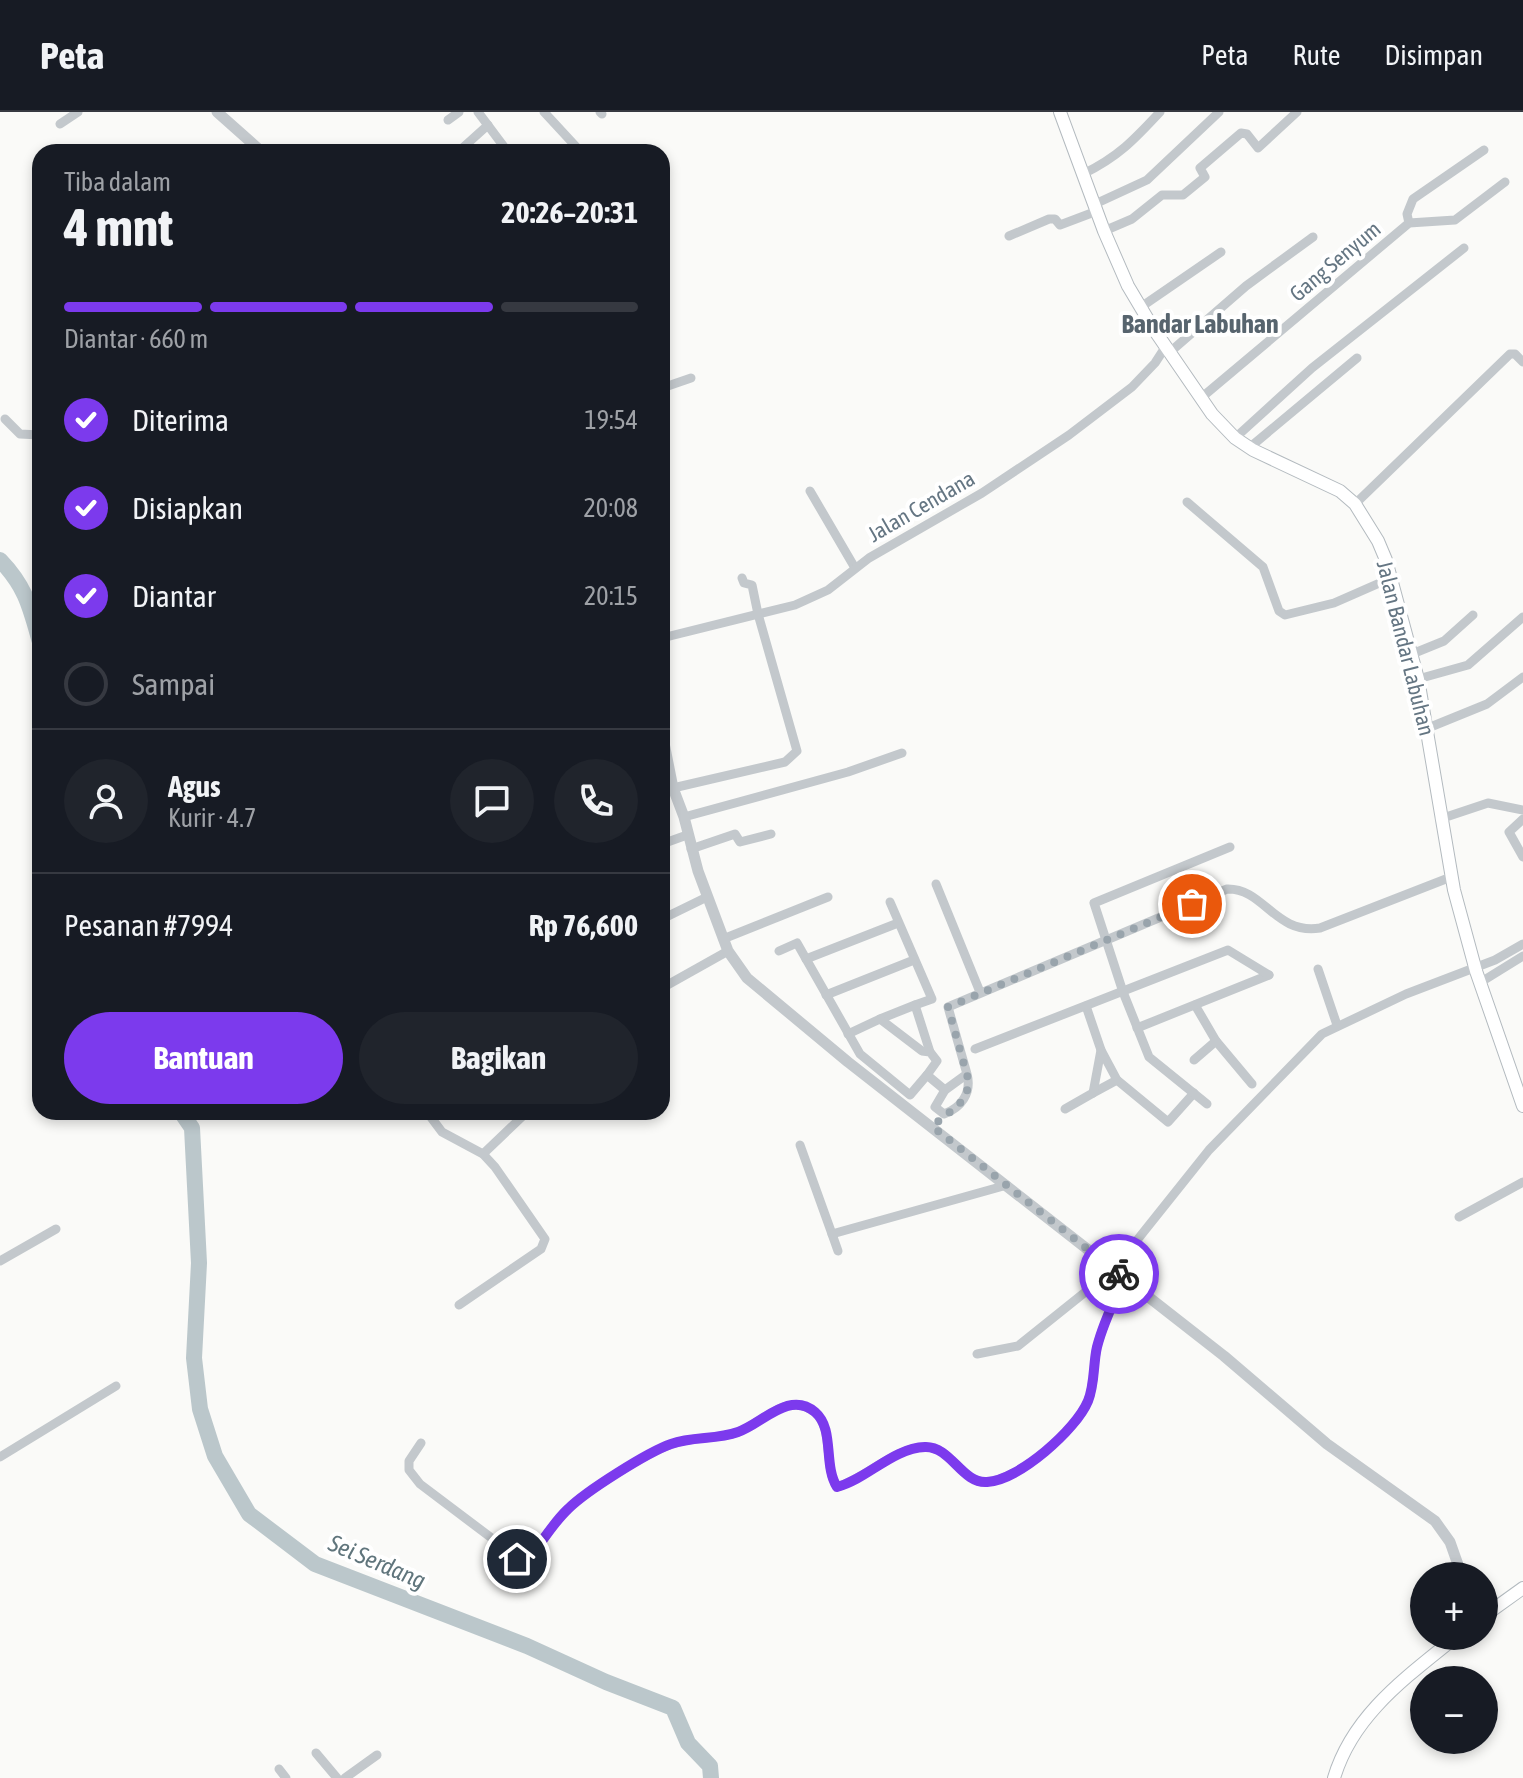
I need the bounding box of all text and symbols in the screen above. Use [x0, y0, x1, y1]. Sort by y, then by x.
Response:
text: Peta [40, 34, 104, 77]
text: Peta [1201, 39, 1248, 71]
text: Rute [1292, 39, 1341, 71]
text: Disimpan [1385, 39, 1483, 71]
text: Tiba dalam [64, 167, 171, 197]
text: 20:26–20:31 [501, 195, 638, 229]
text: 4 mnt [64, 197, 173, 257]
street label: Gang Senyum [1284, 216, 1386, 306]
district label: Bandar Labuhan [1121, 309, 1279, 339]
text: Diantar · 660 m [64, 324, 208, 354]
icon: check [64, 398, 108, 442]
text: Diterima [132, 403, 229, 437]
text: 19:54 [584, 405, 638, 435]
street label: Jalan Cendana [863, 465, 979, 547]
icon: check [64, 486, 108, 530]
text: Disiapkan [132, 491, 243, 525]
text: 20:08 [583, 493, 638, 523]
street label: Jalan Bandar Labuhan [1372, 558, 1440, 738]
icon: check [64, 574, 108, 618]
text: Diantar [132, 579, 216, 613]
text: 20:15 [584, 581, 638, 611]
text: Sampai [132, 667, 215, 701]
button: person [64, 759, 148, 843]
button: chat [450, 759, 534, 843]
button: phone [554, 759, 638, 843]
text: Agus [168, 769, 221, 803]
text: Kurir · 4.7 [168, 803, 256, 833]
pin [1158, 870, 1226, 938]
icon: bag [1170, 882, 1214, 926]
text: Pesanan #7994 [64, 908, 233, 942]
text: Rp 76,600 [529, 908, 638, 942]
button: Bantuan [64, 1012, 343, 1104]
button: Bagikan [359, 1012, 638, 1104]
courier [1079, 1234, 1159, 1314]
icon: bike [1097, 1252, 1141, 1296]
pin [483, 1525, 551, 1593]
water label: Sei Serdang [324, 1529, 430, 1594]
icon: home [495, 1537, 539, 1581]
map controls [1410, 1562, 1498, 1754]
button: + [1410, 1562, 1498, 1650]
button: − [1410, 1666, 1498, 1754]

